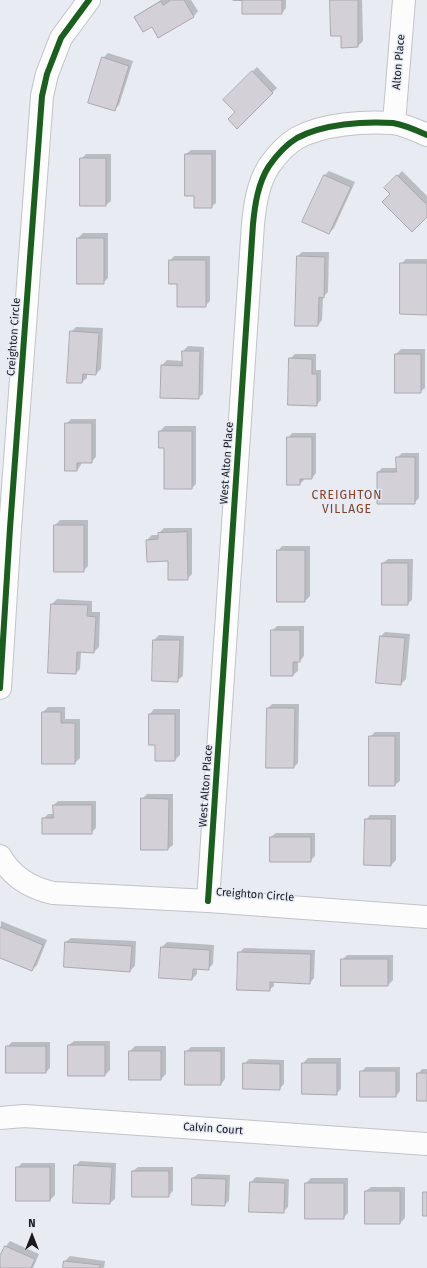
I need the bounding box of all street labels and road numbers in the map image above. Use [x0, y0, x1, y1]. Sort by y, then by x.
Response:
street label: Alton Place [390, 34, 408, 90]
street label: Creighton Circle [5, 297, 23, 377]
street label: West Alton Place [218, 421, 236, 505]
street label: West Alton Place [197, 744, 215, 828]
street label: Creighton Circle [215, 886, 295, 904]
street label: Calvin Court [183, 1120, 243, 1138]

